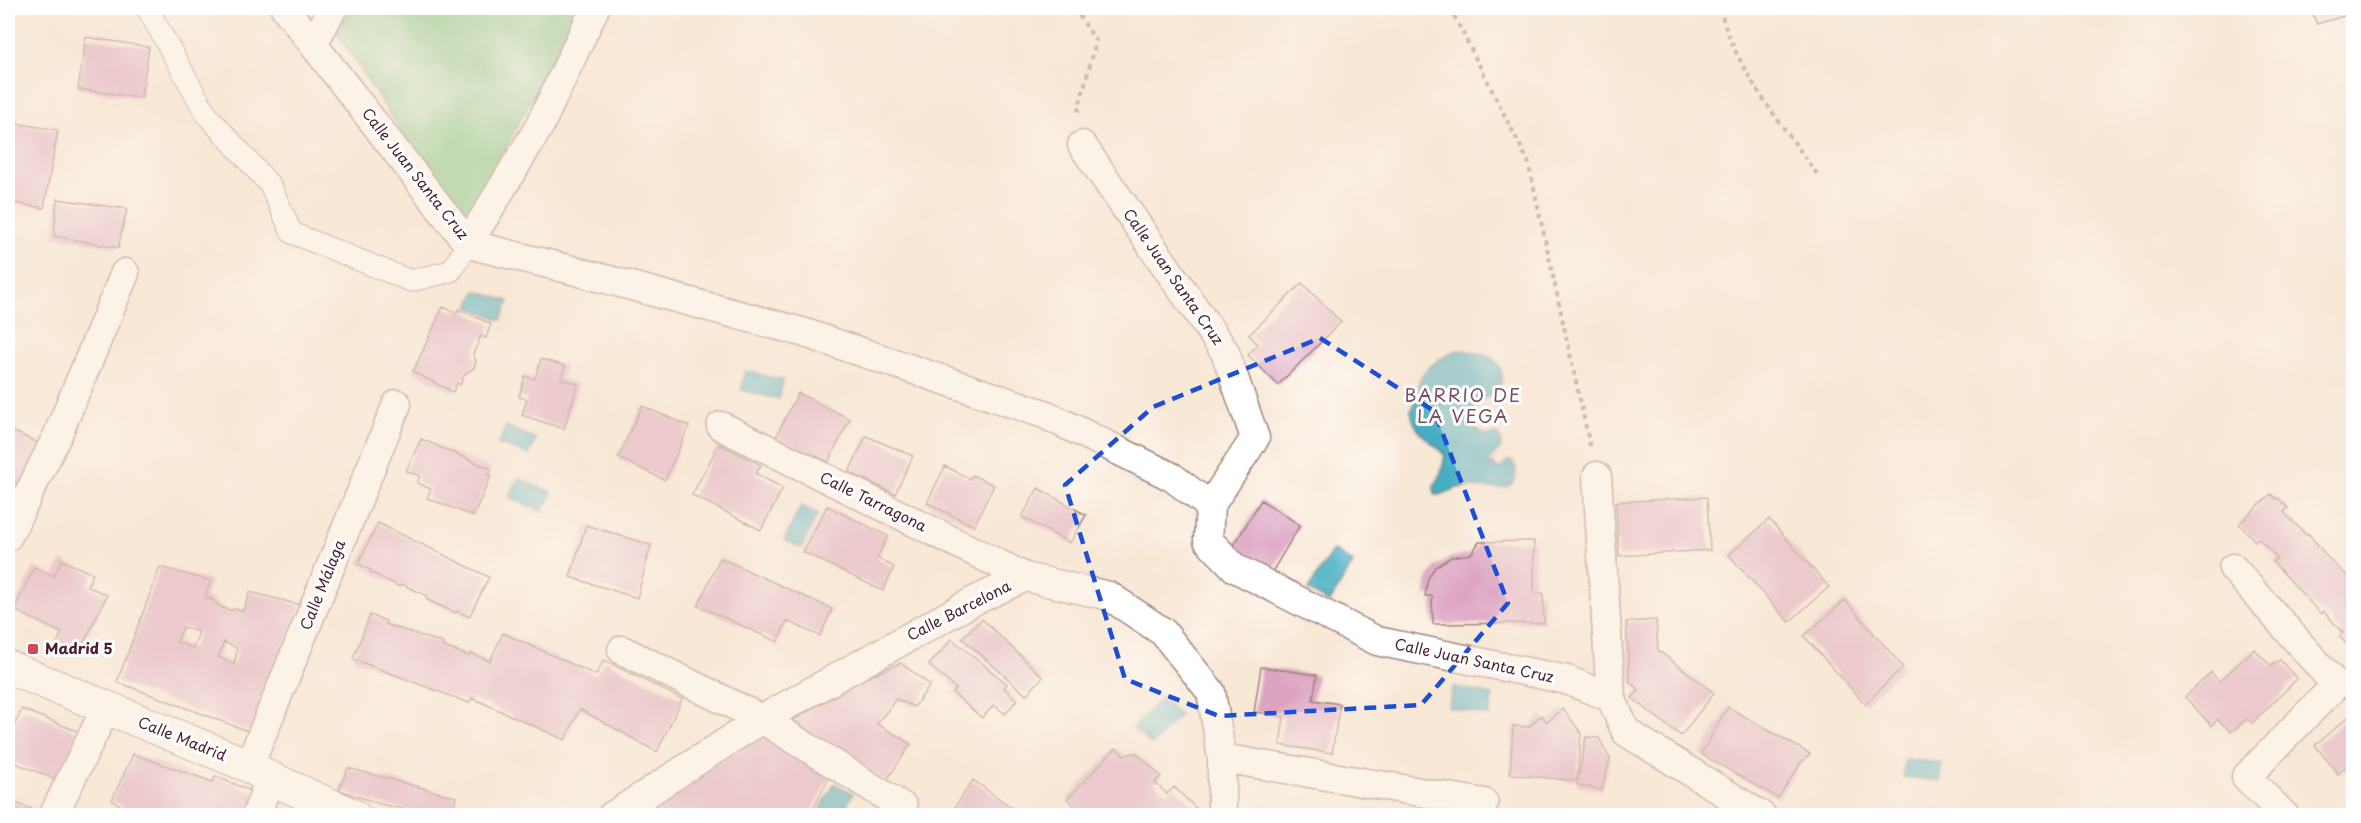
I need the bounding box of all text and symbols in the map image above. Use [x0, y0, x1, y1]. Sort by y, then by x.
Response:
street label: Calle Juan Santa Cruz [357, 102, 475, 244]
street label: Calle Juan Santa Cruz [1118, 203, 1230, 349]
district label: BARRIO DE LA VEGA [1405, 381, 1521, 429]
street label: Calle Tarragona [816, 465, 932, 537]
street label: Calle Málaga [293, 535, 350, 633]
street label: Calle Barcelona [902, 573, 1015, 646]
street label: Calle Juan Santa Cruz [1393, 631, 1556, 688]
place label: Madrid 5 [45, 636, 113, 659]
marker: Madrid 5 [26, 642, 40, 656]
street label: Calle Madrid [135, 709, 230, 766]

